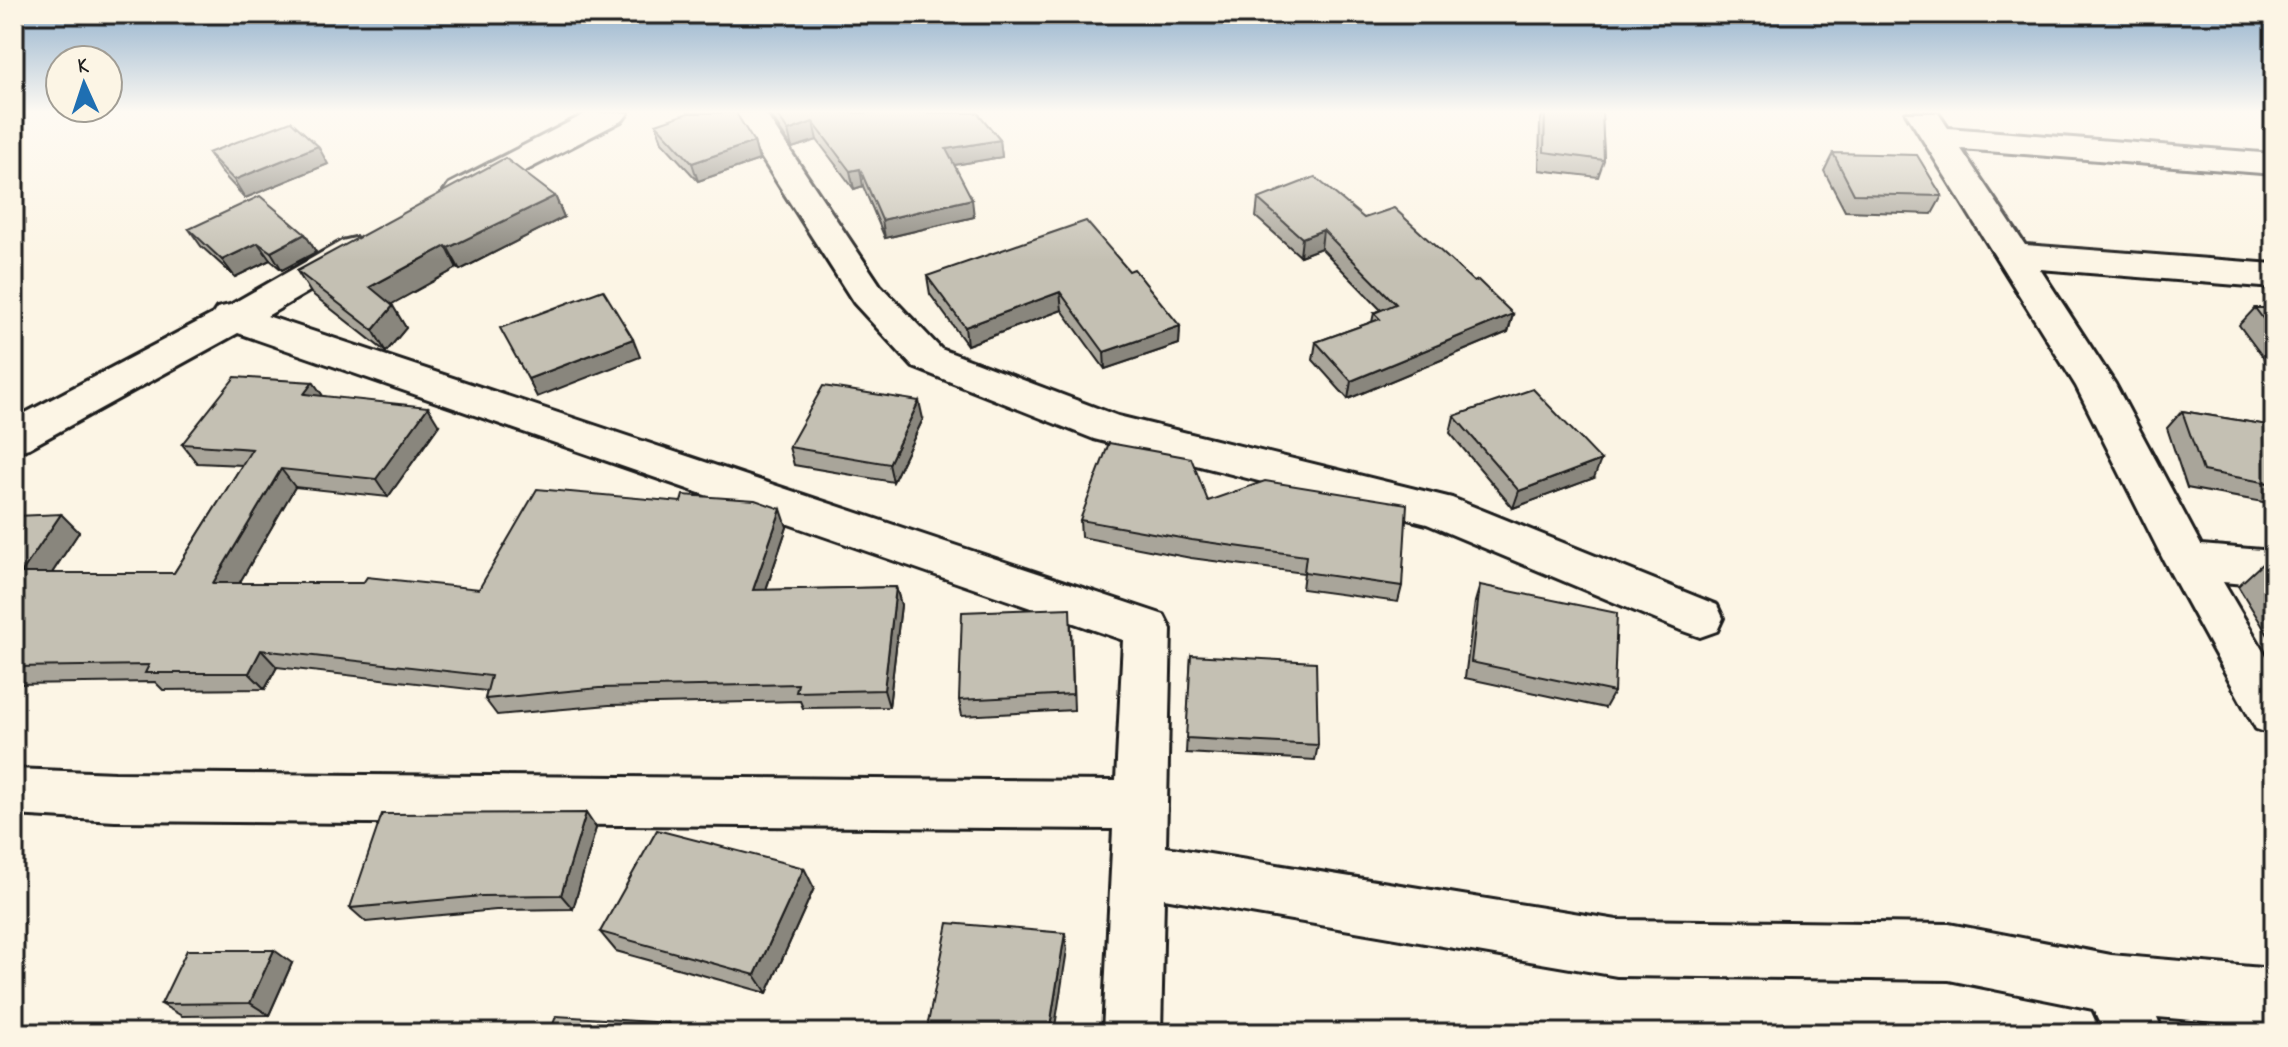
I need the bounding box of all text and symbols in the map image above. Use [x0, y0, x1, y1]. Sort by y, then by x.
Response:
north arrow [44, 44, 124, 124]
text: K [77, 51, 91, 83]

